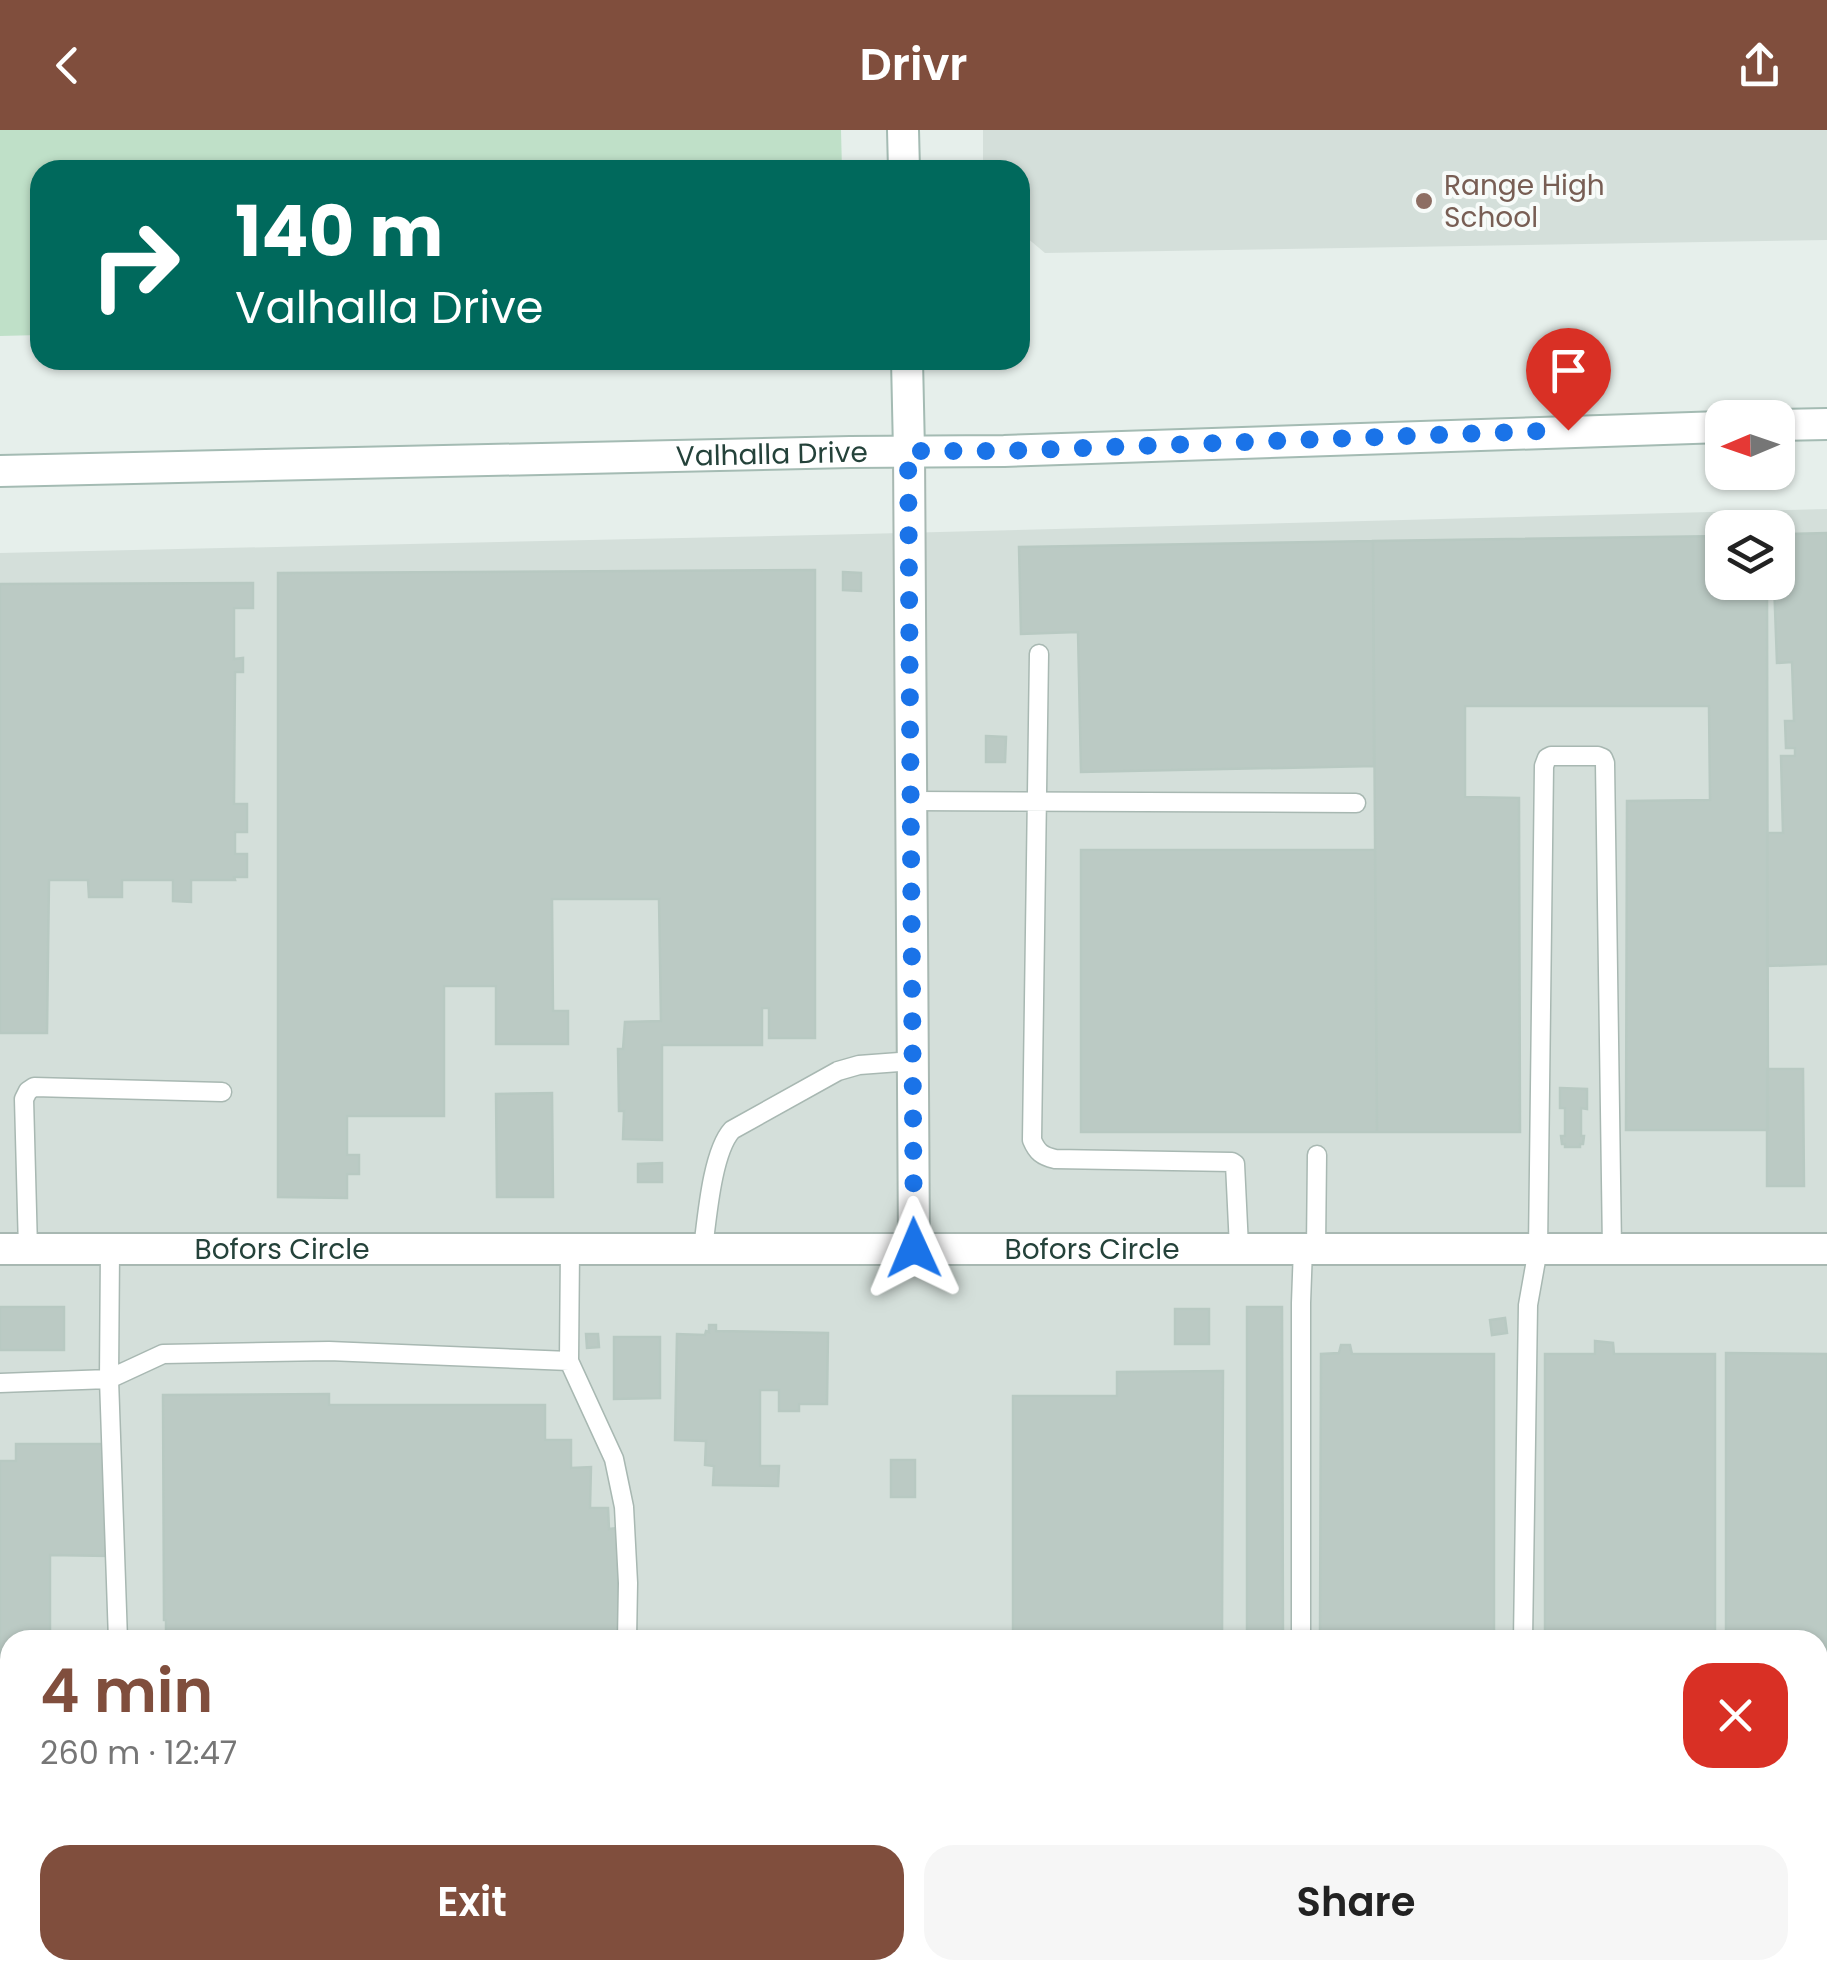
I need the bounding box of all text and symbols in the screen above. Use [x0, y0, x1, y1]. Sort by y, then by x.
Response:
text: Drivr [859, 33, 968, 96]
icon: back [40, 38, 95, 93]
icon: share [1732, 38, 1787, 93]
place label: Range High School [1444, 166, 1605, 237]
text: 140 m [235, 182, 443, 281]
marker: Range High School [1413, 190, 1435, 212]
icon: right [70, 200, 200, 330]
text: Valhalla Drive [235, 276, 544, 339]
pin [1526, 328, 1611, 431]
icon: arrive [1541, 343, 1596, 398]
north arrow [1705, 400, 1795, 490]
map controls [1705, 400, 1795, 600]
street label: Valhalla Drive [675, 432, 868, 475]
button: layers [1705, 510, 1795, 600]
position arrow [862, 1196, 966, 1300]
street label: Bofors Circle [194, 1230, 370, 1269]
street label: Bofors Circle [1004, 1230, 1180, 1269]
text: 4 min [40, 1649, 213, 1733]
button: close [1683, 1663, 1788, 1768]
text: 260 m · 12:47 [40, 1730, 237, 1775]
button: Exit [40, 1845, 904, 1960]
button: Share [924, 1845, 1788, 1960]

